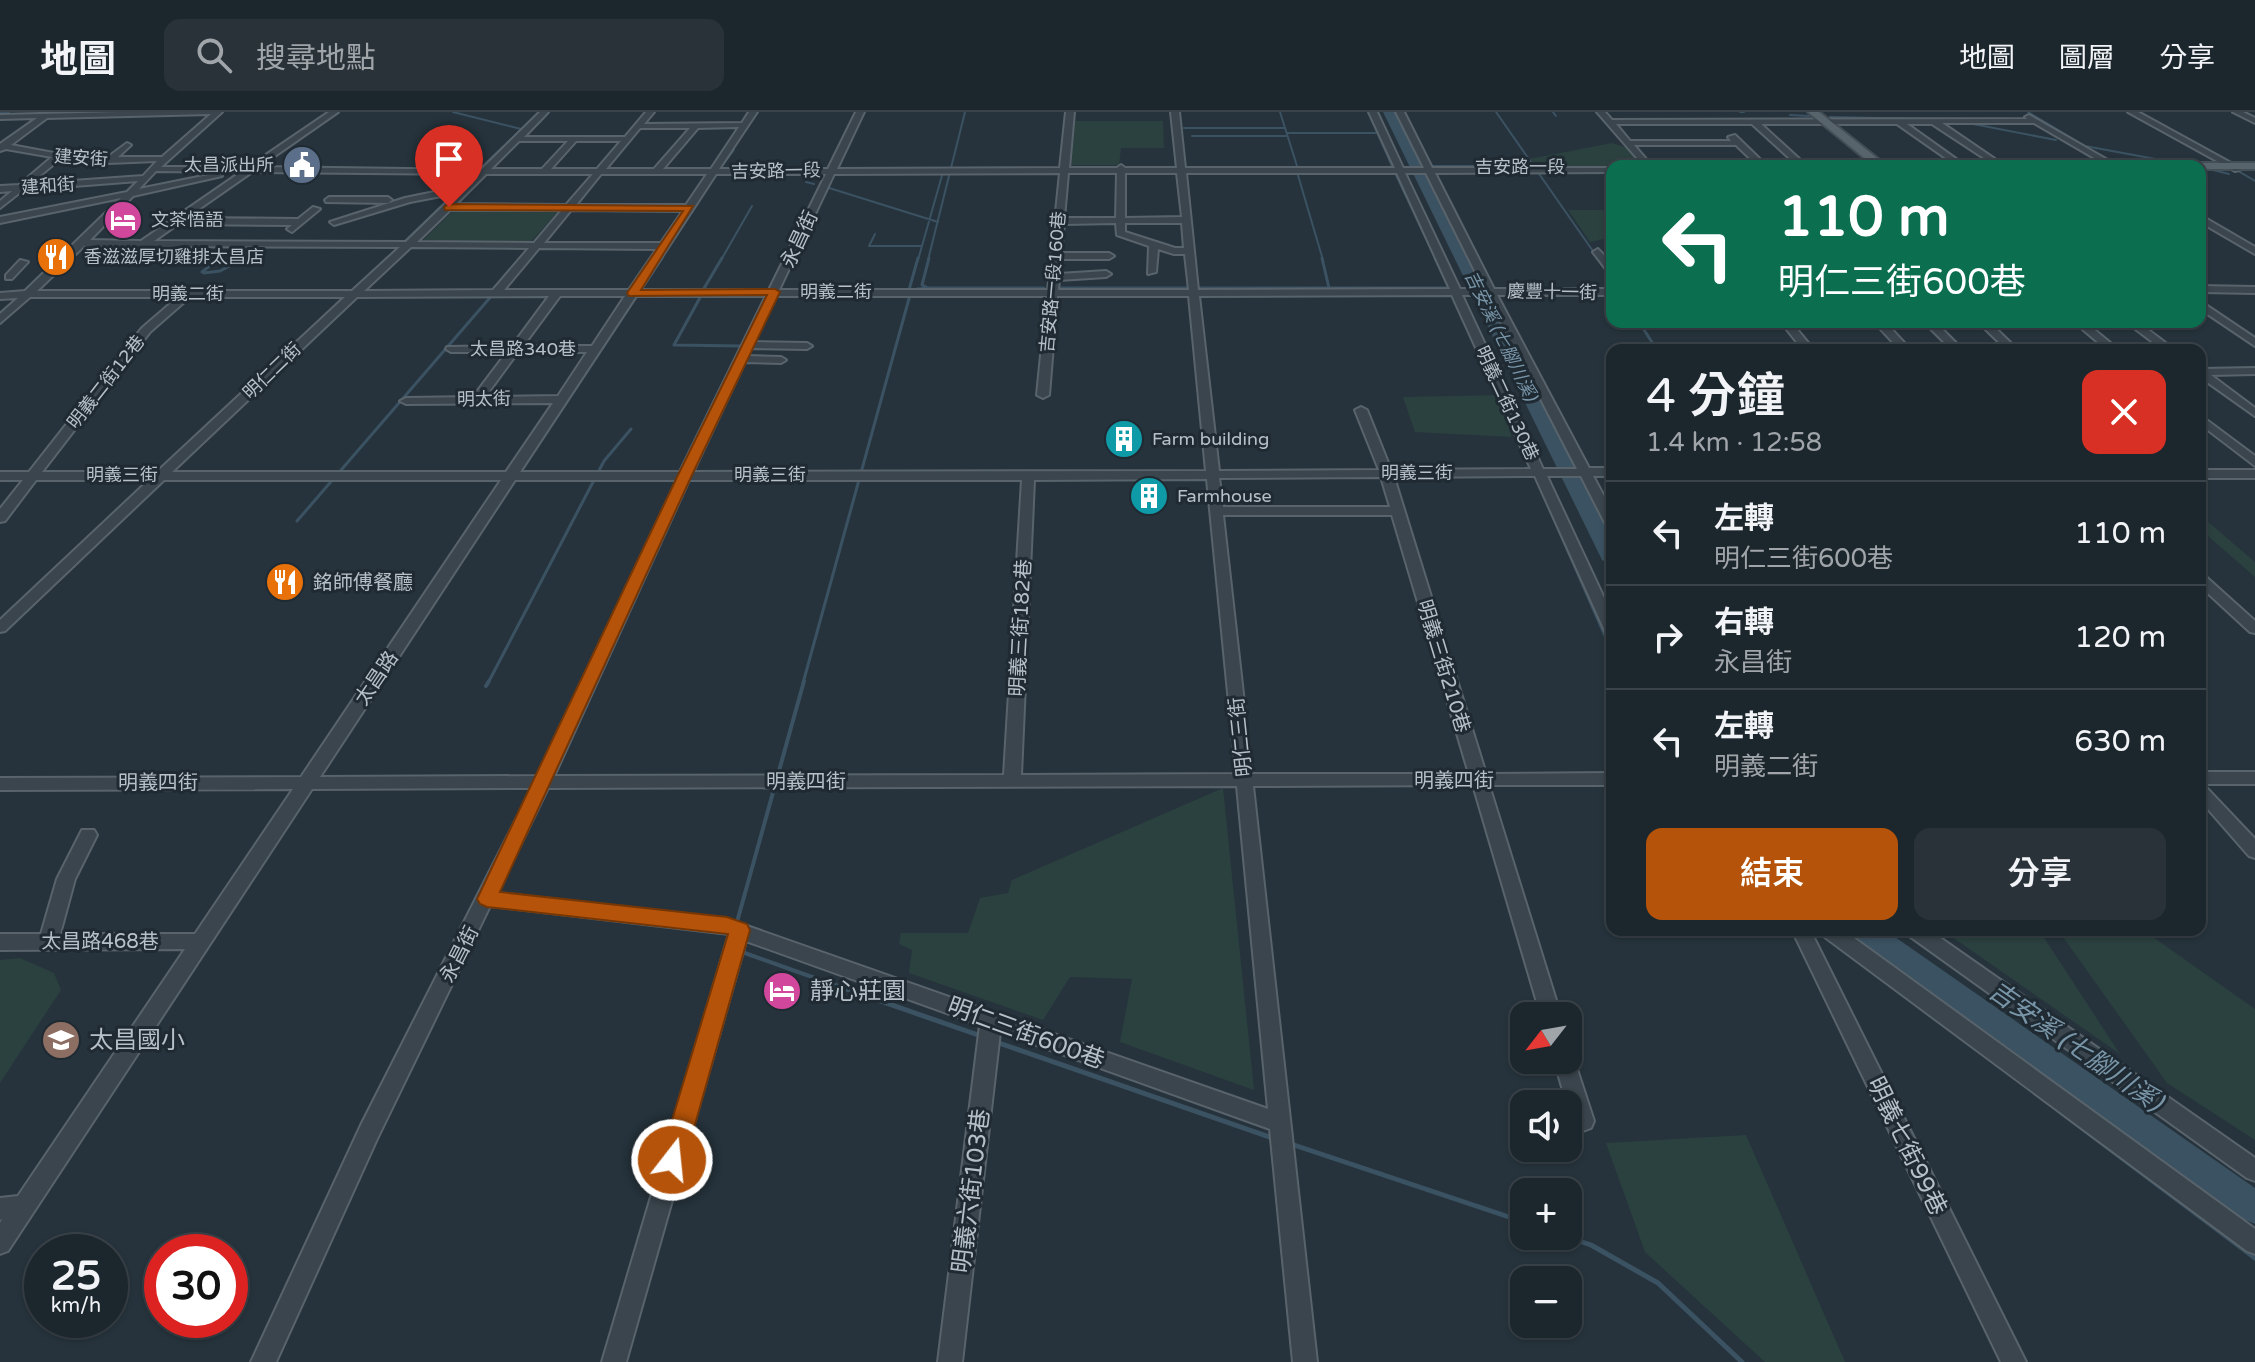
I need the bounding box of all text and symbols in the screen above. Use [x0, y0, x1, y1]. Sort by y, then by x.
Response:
search box [164, 19, 724, 91]
icon: search [192, 33, 236, 77]
text: 地圖 [40, 37, 116, 83]
text: 搜尋地點 [256, 40, 376, 77]
text: 地圖 [1959, 41, 2015, 75]
text: 圖層 [2059, 41, 2115, 75]
text: 分享 [2159, 41, 2215, 75]
pin [415, 125, 483, 207]
icon: arrive [427, 137, 471, 181]
public building icon: 太昌派出所 [281, 144, 323, 186]
street label: 建安街 [53, 145, 109, 171]
place label: 太昌派出所 [184, 154, 274, 176]
street label: 吉安路一段 [1475, 156, 1565, 178]
street label: 吉安路一段 [731, 159, 821, 183]
street label: 建和街 [20, 173, 76, 199]
text: 110 m [1778, 184, 1949, 251]
icon: left [1646, 192, 1750, 296]
hotel icon: 文茶悟語 [102, 199, 144, 241]
street label: 永昌街 [776, 207, 823, 272]
place label: 文茶悟語 [151, 209, 223, 231]
street label: 吉安路一段160巷 [1036, 210, 1070, 354]
restaurant icon: 香滋滋厚切雞排太昌店 [35, 236, 77, 278]
place label: 香滋滋厚切雞排太昌店 [84, 246, 264, 268]
text: 明仁三街600巷 [1778, 261, 2026, 304]
water label: 吉安溪 (七腳川溪) [1460, 267, 1543, 406]
street label: 慶豐十一街 [1507, 280, 1597, 304]
street label: 明義二街 [800, 281, 872, 303]
street label: 明義二街 [152, 283, 224, 305]
street label: 明義二街12巷 [63, 331, 149, 433]
street label: 明仁二街 [238, 338, 306, 404]
street label: 太昌路340巷 [470, 338, 576, 360]
street label: 明義二街130巷 [1471, 342, 1543, 464]
text: 4 分鐘 [1646, 368, 1785, 426]
button: close [2082, 370, 2166, 454]
street label: 明太街 [457, 388, 511, 410]
building icon: Farm building [1103, 418, 1145, 460]
text: 1.4 km · 12:58 [1646, 427, 1822, 458]
place label: Farm building [1152, 428, 1269, 450]
street label: 明義三街 [1381, 462, 1453, 484]
street label: 明義三街 [86, 464, 158, 486]
street label: 明義三街 [734, 464, 806, 486]
building icon: Farmhouse [1128, 475, 1170, 517]
place label: Farmhouse [1177, 485, 1272, 507]
text: 左轉 [1714, 500, 1774, 537]
icon: left [1646, 511, 1690, 555]
text: 110 m [2074, 515, 2166, 552]
text: 明仁三街600巷 [1714, 543, 1893, 574]
street label: 明義三街182巷 [1005, 559, 1037, 697]
restaurant icon: 銘師傅餐廳 [264, 561, 306, 603]
place label: 銘師傅餐廳 [313, 571, 413, 595]
street label: 明義三街210巷 [1411, 597, 1475, 736]
text: 右轉 [1714, 604, 1774, 641]
icon: right [1646, 615, 1690, 659]
text: 120 m [2074, 619, 2166, 656]
street label: 太昌路 [350, 647, 404, 710]
text: 永昌街 [1714, 647, 1792, 678]
street label: 明仁三街 [1225, 696, 1257, 778]
text: 左轉 [1714, 708, 1774, 745]
icon: left [1646, 719, 1690, 763]
text: 630 m [2074, 723, 2166, 760]
text: 明義二街 [1714, 751, 1818, 782]
street label: 明義四街 [1414, 769, 1494, 793]
street label: 明義四街 [766, 770, 846, 794]
street label: 明義四街 [118, 771, 198, 795]
button: 結束 [1646, 828, 1898, 920]
button: 分享 [1914, 828, 2166, 920]
street label: 永昌街 [436, 922, 484, 987]
street label: 太昌路468巷 [41, 930, 159, 954]
hotel icon: 靜心莊園 [761, 970, 803, 1012]
water label: 吉安溪 (七腳川溪) [1983, 975, 2170, 1119]
place label: 靜心莊園 [810, 977, 906, 1006]
street label: 明仁三街600巷 [943, 992, 1108, 1075]
north arrow [1510, 1002, 1582, 1074]
map controls [1510, 1002, 1582, 1338]
school or university icon: 太昌國小 [40, 1019, 82, 1061]
place label: 太昌國小 [89, 1026, 185, 1055]
street label: 明義七街99巷 [1861, 1072, 1952, 1220]
button: sound [1510, 1090, 1582, 1162]
street label: 明義六街103巷 [947, 1107, 996, 1275]
position arrow [630, 1118, 714, 1202]
button: + [1510, 1178, 1582, 1250]
speed limit sign: 30 [144, 1234, 248, 1338]
text: 25 [51, 1252, 101, 1300]
button: − [1510, 1266, 1582, 1338]
text: km/h [51, 1294, 101, 1318]

